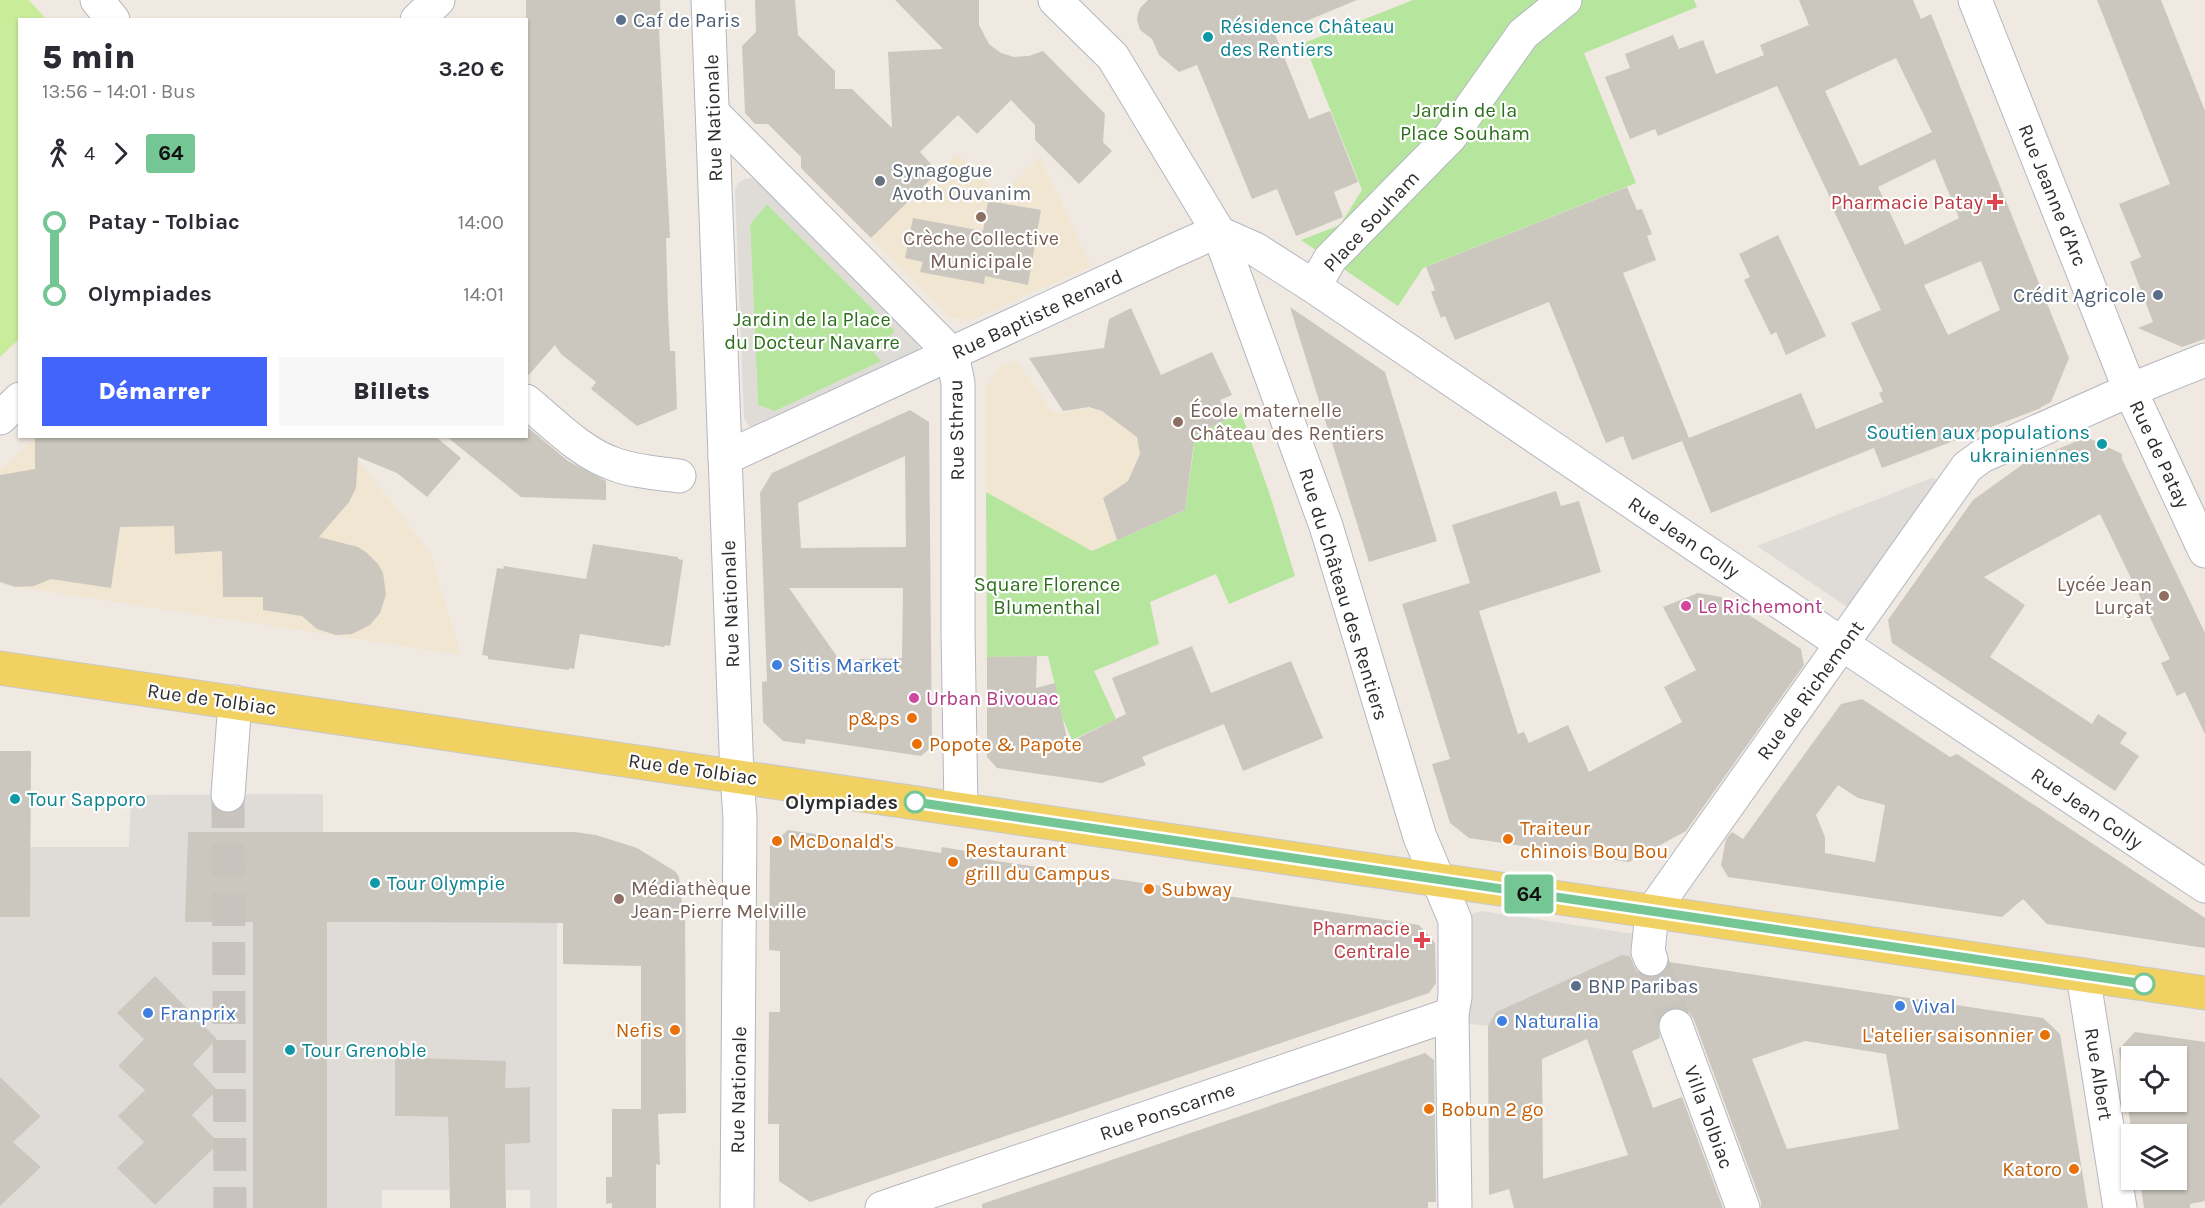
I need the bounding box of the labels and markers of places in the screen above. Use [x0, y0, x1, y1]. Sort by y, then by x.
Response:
place label: Caf de Paris [633, 9, 741, 32]
marker: Caf de Paris [614, 13, 628, 27]
place label: Résidence Château des Rentiers [1220, 15, 1395, 61]
marker: Résidence Château des Rentiers [1201, 30, 1215, 44]
place label: Synagogue Avoth Ouvanim [892, 159, 1031, 205]
marker: Synagogue Avoth Ouvanim [873, 174, 887, 188]
place label: Pharmacie Patay [1831, 191, 1983, 214]
marker: Pharmacie Patay [1988, 195, 2002, 209]
marker: Crèche Collective Municipale [974, 210, 988, 224]
place label: Crèche Collective Municipale [903, 227, 1059, 273]
place label: Crédit Agricole [2013, 284, 2146, 307]
marker: Crédit Agricole [2151, 288, 2165, 302]
place label: École maternelle Château des Rentiers [1190, 398, 1384, 445]
marker: École maternelle Château des Rentiers [1171, 415, 1185, 429]
place label: Soutien aux populations ukrainiennes [1866, 421, 2090, 467]
marker: Soutien aux populations ukrainiennes [2095, 437, 2109, 451]
place label: Lycée Jean Lurçat [2057, 573, 2152, 619]
marker: Lycée Jean Lurçat [2157, 589, 2171, 603]
place label: Le Richemont [1698, 595, 1823, 618]
marker: Le Richemont [1679, 599, 1693, 613]
place label: Sitis Market [789, 654, 901, 677]
marker: Sitis Market [770, 658, 784, 672]
place label: Urban Bivouac [926, 687, 1059, 710]
marker: Urban Bivouac [907, 691, 921, 705]
place label: p&ps [848, 707, 900, 730]
marker: p&ps [905, 711, 919, 725]
place label: Popote & Papote [929, 733, 1082, 756]
marker: Popote & Papote [910, 737, 924, 751]
place label: Tour Sapporo [27, 788, 146, 811]
place label: Olympiades [785, 791, 898, 814]
marker: Olympiades [904, 791, 926, 813]
marker: Tour Sapporo [8, 792, 22, 806]
place label: Traiteur chinois Bou Bou [1520, 817, 1668, 863]
place label: McDonald's [789, 830, 894, 853]
marker: Traiteur chinois Bou Bou [1501, 832, 1515, 846]
marker: McDonald's [770, 834, 784, 848]
place label: Restaurant grill du Campus [965, 839, 1110, 885]
marker: Restaurant grill du Campus [946, 855, 960, 869]
place label: Tour Olympie [387, 872, 505, 895]
marker: Tour Olympie [368, 876, 382, 890]
place label: Médiathèque Jean-Pierre Melville [631, 877, 806, 923]
place label: Subway [1161, 878, 1232, 901]
marker: Subway [1142, 882, 1156, 896]
marker: Médiathèque Jean-Pierre Melville [612, 892, 626, 906]
place label: Pharmacie Centrale [1312, 917, 1410, 963]
marker: Pharmacie Centrale [1415, 933, 1429, 947]
unlabelled marker [2133, 973, 2155, 995]
place label: BNP Paribas [1588, 975, 1699, 998]
marker: BNP Paribas [1569, 979, 1583, 993]
place label: Vival [1912, 995, 1956, 1018]
marker: Vival [1893, 999, 1907, 1013]
place label: Franprix [160, 1002, 236, 1025]
marker: Franprix [141, 1006, 155, 1020]
place label: Naturalia [1514, 1010, 1599, 1033]
marker: Naturalia [1495, 1014, 1509, 1028]
place label: Nefis [616, 1019, 663, 1042]
marker: Nefis [668, 1023, 682, 1037]
place label: L'atelier saisonnier [1862, 1024, 2034, 1047]
marker: L'atelier saisonnier [2038, 1028, 2052, 1042]
place label: Tour Grenoble [302, 1039, 427, 1062]
marker: Tour Grenoble [283, 1043, 297, 1057]
place label: Bobun 2 go [1441, 1098, 1544, 1121]
marker: Bobun 2 go [1422, 1102, 1436, 1116]
place label: Katoro [2002, 1158, 2062, 1181]
marker: Katoro [2067, 1162, 2081, 1176]

